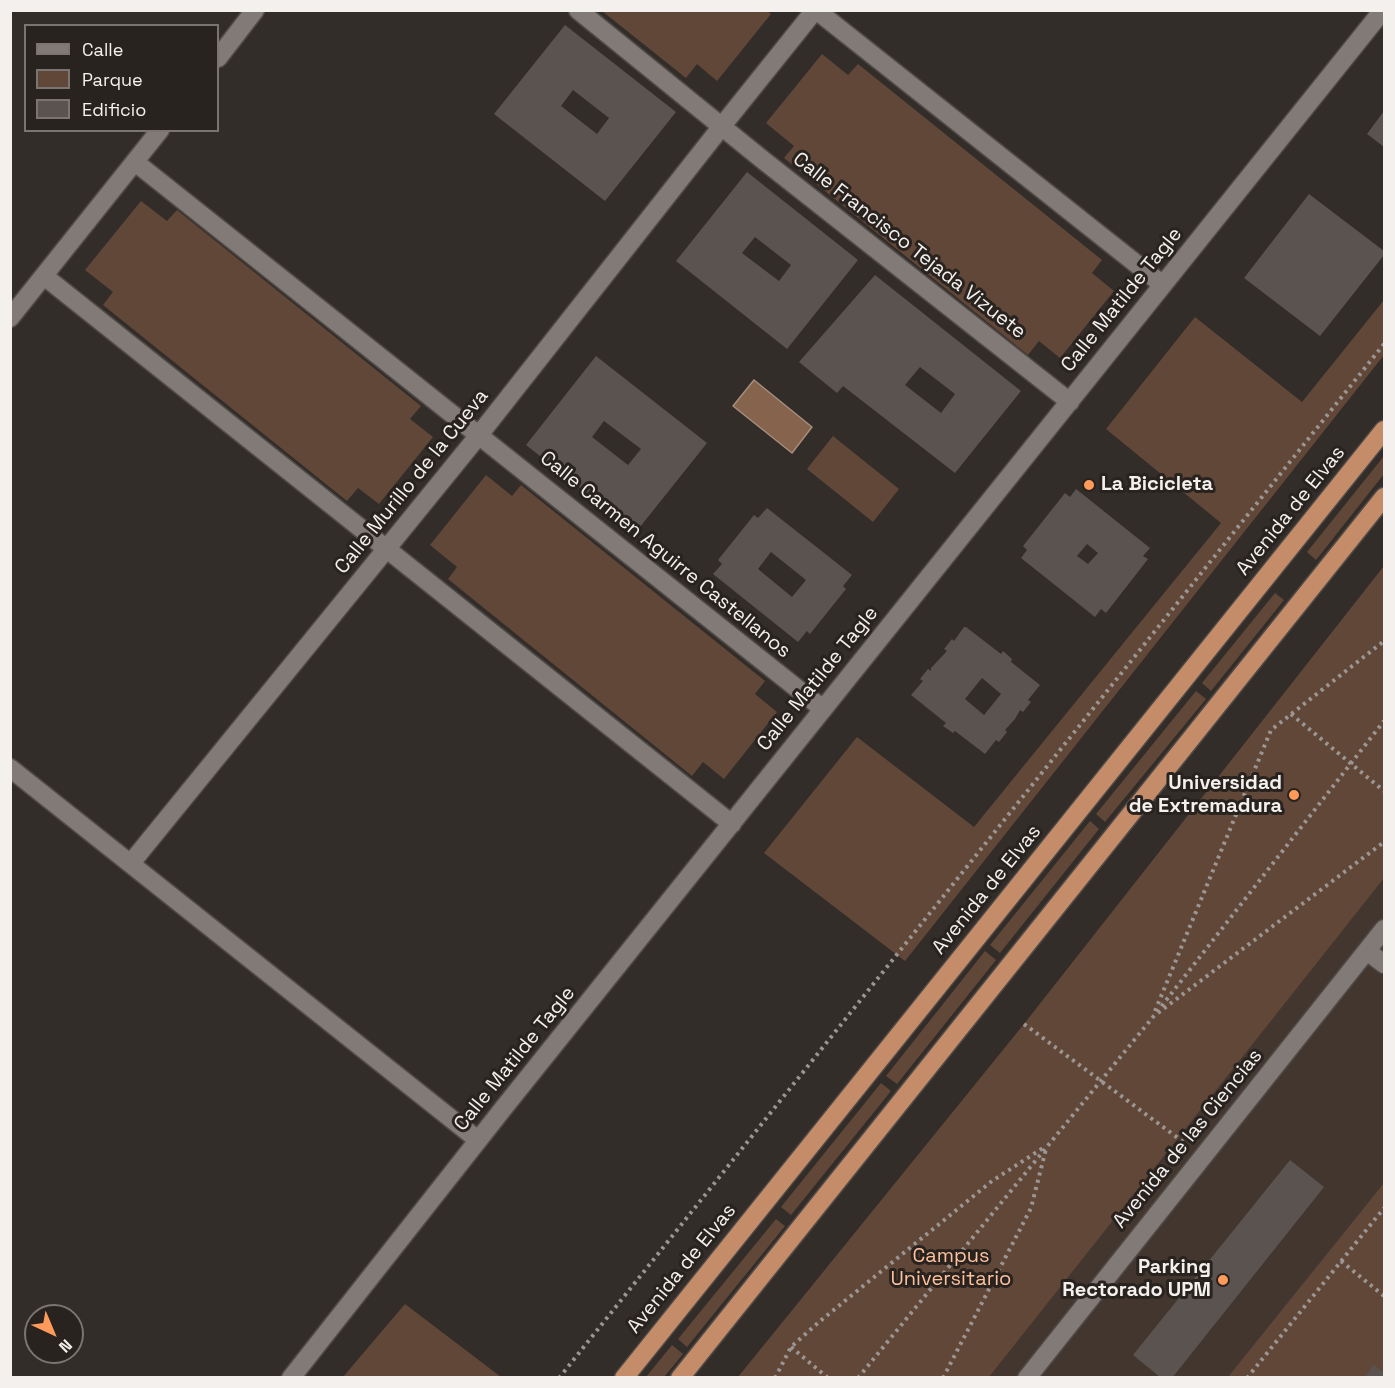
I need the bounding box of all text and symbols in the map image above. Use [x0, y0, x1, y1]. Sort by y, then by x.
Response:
legend [24, 24, 219, 132]
text: Calle [82, 38, 123, 61]
text: Parque [82, 68, 143, 91]
text: Edificio [82, 98, 146, 121]
street label: Calle Francisco Tejada Vizuete [788, 148, 1030, 344]
street label: Calle Matilde Tagle [1056, 223, 1188, 377]
street label: Calle Murillo de la Cueva [330, 385, 494, 579]
street label: Avenida de Elvas [1231, 441, 1351, 581]
street label: Calle Carmen Aguirre Castellanos [535, 446, 795, 664]
place label: La Bicicleta [1101, 473, 1213, 497]
marker: La Bicicleta [1082, 478, 1096, 492]
street label: Calle Matilde Tagle [752, 602, 884, 756]
place label: Universidad de Extremadura [1129, 772, 1282, 819]
marker: Universidad de Extremadura [1287, 788, 1301, 802]
street label: Avenida de Elvas [927, 820, 1047, 960]
street label: Calle Matilde Tagle [449, 982, 581, 1136]
street label: Avenida de las Ciencias [1108, 1045, 1268, 1233]
street label: Avenida de Elvas [622, 1199, 742, 1339]
park label: Campus Universitario [891, 1245, 1011, 1292]
place label: Parking Rectorado UPM [1062, 1256, 1211, 1303]
marker: Parking Rectorado UPM [1216, 1273, 1230, 1287]
north arrow [24, 1304, 84, 1364]
text: N [54, 1335, 77, 1357]

